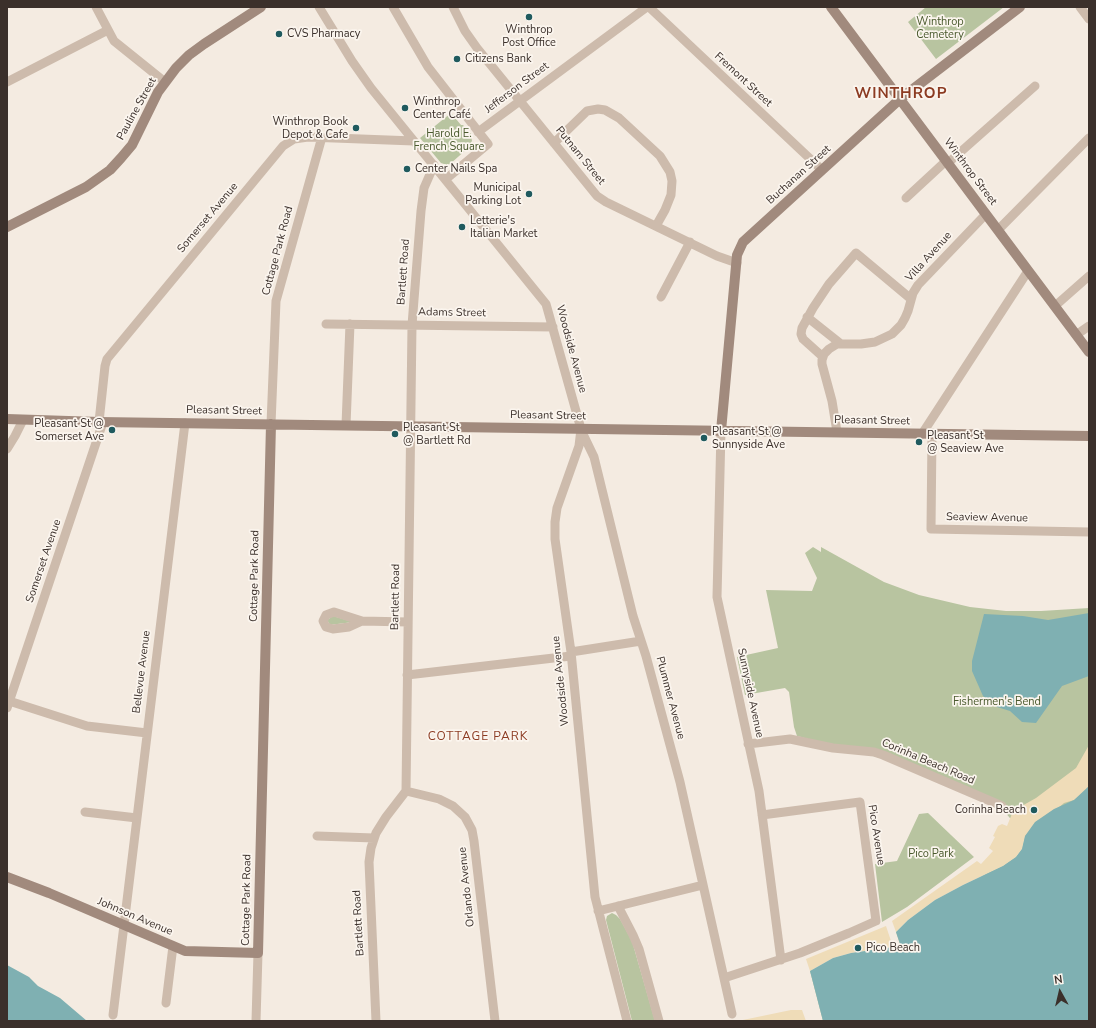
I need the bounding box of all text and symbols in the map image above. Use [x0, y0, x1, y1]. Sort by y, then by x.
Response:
marker: Winthrop Post Office [524, 12, 534, 22]
park label: Winthrop Cemetery [916, 15, 964, 41]
place label: Winthrop Post Office [502, 23, 556, 49]
place label: CVS Pharmacy [287, 27, 360, 41]
marker: CVS Pharmacy [274, 29, 284, 39]
street label: Fremont Street [711, 50, 775, 110]
place label: Citizens Bank [465, 52, 532, 66]
marker: Citizens Bank [452, 54, 462, 64]
street label: Jefferson Street [482, 60, 552, 116]
street label: Pauline Street [114, 75, 160, 143]
district label: WINTHROP [855, 85, 947, 103]
place label: Winthrop Center Café [413, 95, 471, 121]
marker: Winthrop Center Café [400, 103, 410, 113]
place label: Winthrop Book Depot & Cafe [273, 115, 348, 141]
marker: Winthrop Book Depot & Cafe [351, 123, 361, 133]
street label: Putnam Street [552, 124, 608, 188]
park label: Harold E. French Square [414, 127, 484, 153]
street label: Winthrop Street [941, 136, 999, 208]
street label: Buchanan Street [764, 143, 834, 207]
place label: Center Nails Spa [415, 162, 497, 176]
marker: Center Nails Spa [402, 164, 412, 174]
street label: Somerset Avenue [175, 180, 241, 256]
place label: Municipal Parking Lot [465, 181, 521, 207]
marker: Municipal Parking Lot [524, 189, 534, 199]
street label: Cottage Park Road [260, 205, 296, 297]
place label: Letterie's Italian Market [470, 214, 537, 240]
marker: Letterie's Italian Market [457, 222, 467, 232]
street label: Villa Avenue [903, 229, 955, 285]
street label: Bartlett Road [395, 238, 413, 306]
street label: Woodside Avenue [553, 304, 589, 394]
street label: Adams Street [418, 306, 486, 320]
street label: Pleasant Street [186, 404, 262, 418]
street label: Pleasant Street [510, 409, 586, 423]
street label: Pleasant Street [834, 414, 910, 428]
place label: Pleasant St @ Somerset Ave [34, 417, 104, 443]
place label: Pleasant St @ Bartlett Rd [403, 421, 471, 447]
marker: Pleasant St @ Somerset Ave [107, 425, 117, 435]
place label: Pleasant St @ Sunnyside Ave [712, 425, 785, 451]
marker: Pleasant St @ Bartlett Rd [390, 429, 400, 439]
place label: Pleasant St @ Seaview Ave [927, 429, 1004, 455]
marker: Pleasant St @ Sunnyside Ave [699, 433, 709, 443]
marker: Pleasant St @ Seaview Ave [914, 437, 924, 447]
street label: Seaview Avenue [946, 511, 1028, 525]
street label: Somerset Avenue [24, 518, 64, 604]
street label: Cottage Park Road [248, 530, 262, 622]
street label: Bartlett Road [389, 564, 403, 630]
street label: Bellevue Avenue [130, 630, 154, 714]
street label: Woodside Avenue [550, 635, 572, 727]
street label: Sunnyside Avenue [734, 647, 766, 739]
street label: Plummer Avenue [653, 655, 687, 741]
park label: Fishermen's Bend [953, 695, 1041, 709]
district label: COTTAGE PARK [428, 730, 528, 744]
street label: Corinha Beach Road [880, 736, 976, 788]
place label: Corinha Beach [955, 803, 1026, 817]
street label: Pico Avenue [865, 804, 887, 866]
marker: Corinha Beach [1029, 805, 1039, 815]
street label: Orlando Avenue [456, 846, 478, 928]
park label: Pico Park [908, 847, 954, 861]
street label: Cottage Park Road [240, 854, 254, 946]
street label: Bartlett Road [351, 890, 367, 956]
street label: Johnson Avenue [96, 895, 174, 939]
place label: Pico Beach [866, 941, 920, 955]
marker: Pico Beach [853, 943, 863, 953]
north arrow [1040, 972, 1080, 1012]
text: N [1053, 972, 1063, 988]

